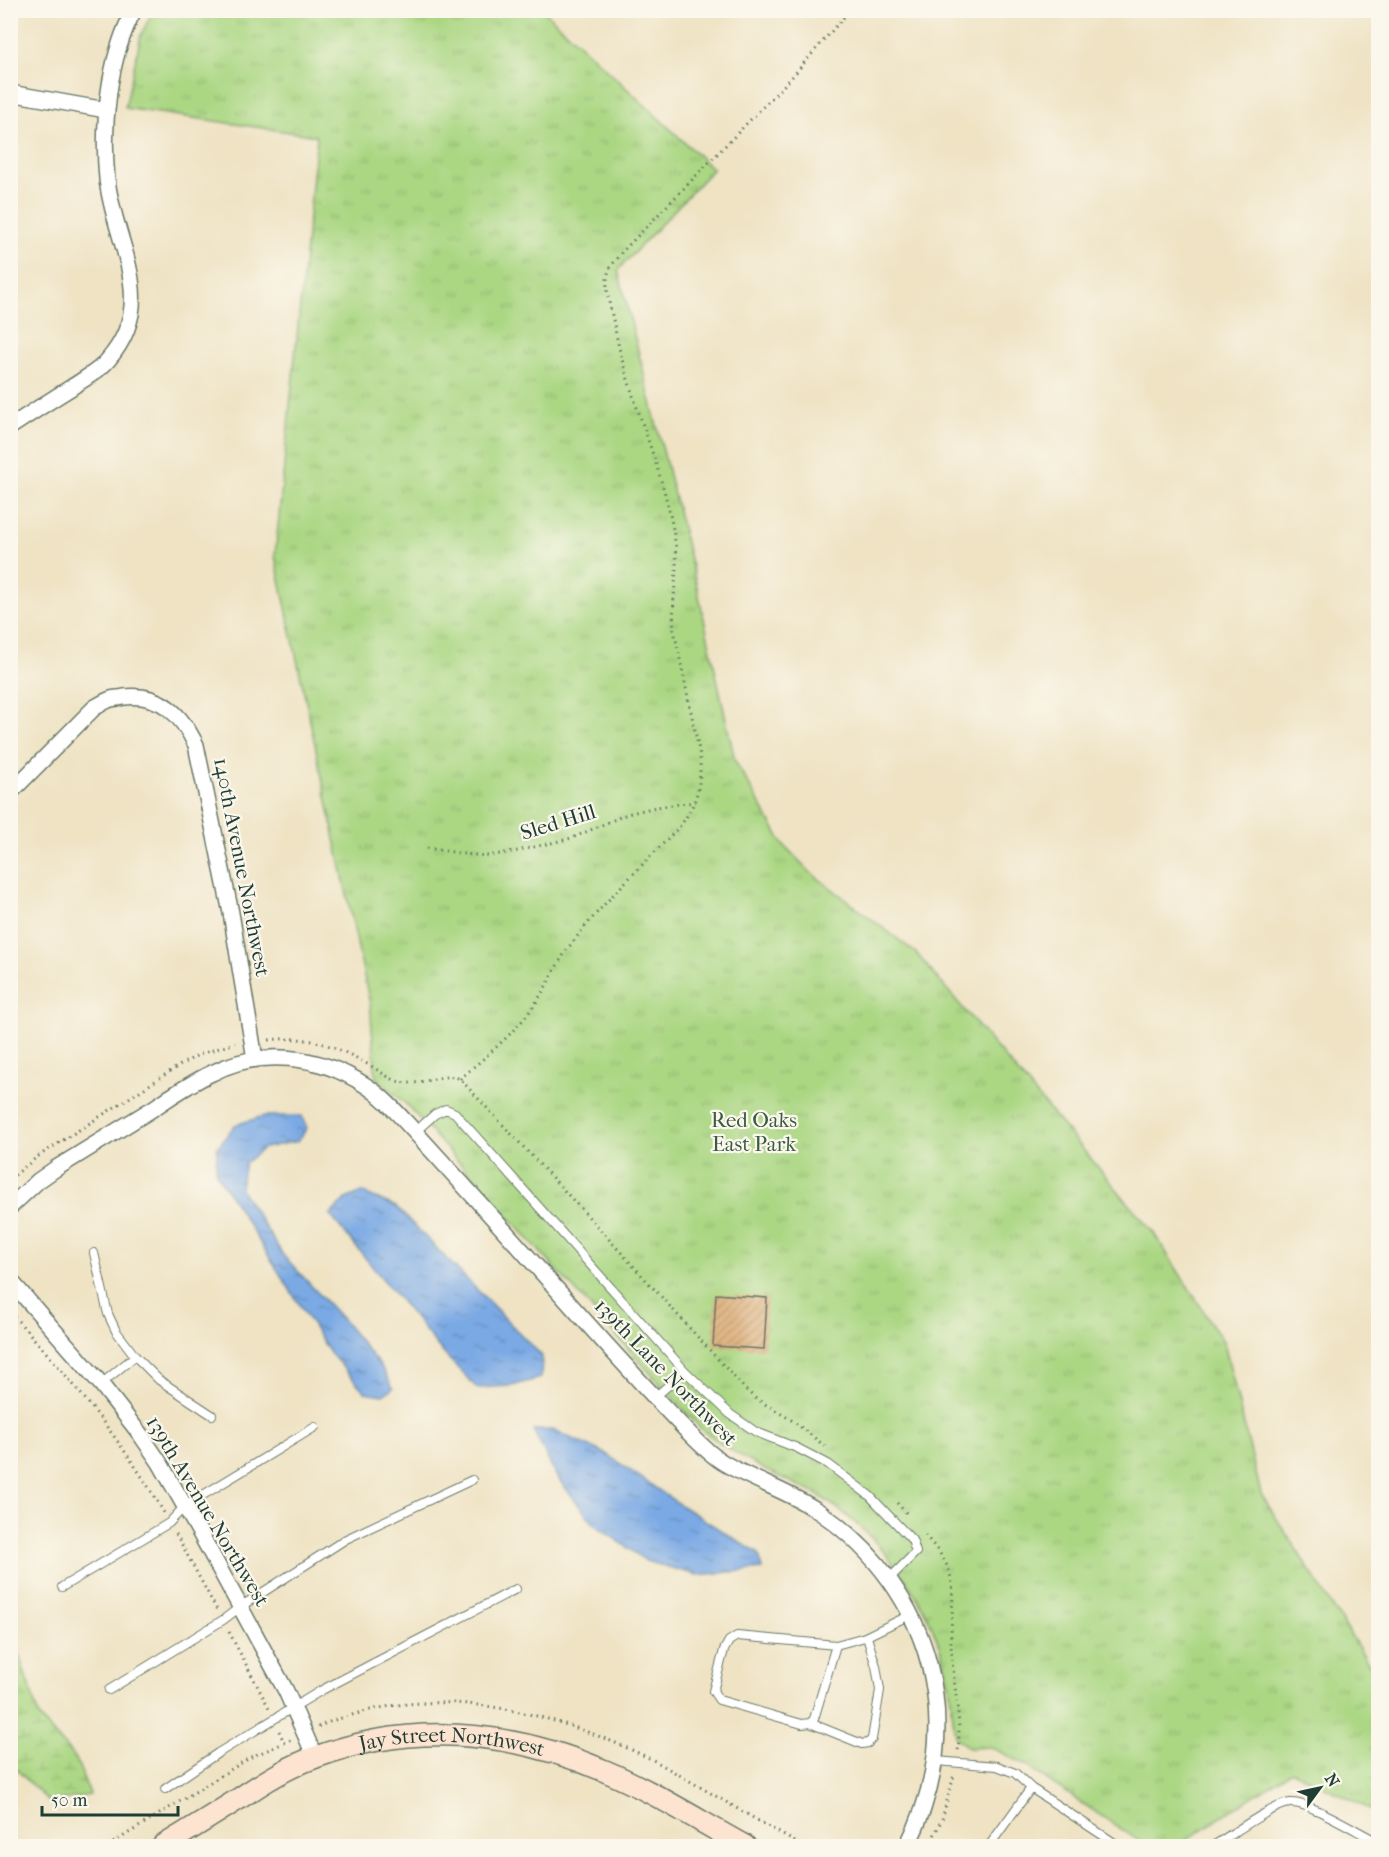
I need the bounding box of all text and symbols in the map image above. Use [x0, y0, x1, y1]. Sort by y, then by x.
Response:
street label: 140th Avenue Northwest [209, 756, 275, 979]
street label: Sled Hill [518, 799, 599, 845]
park label: Red Oaks East Park [711, 1108, 797, 1156]
street label: 139th Lane Northwest [590, 1293, 743, 1451]
street label: 139th Avenue Northwest [142, 1411, 275, 1611]
street label: Jay Street Northwest [354, 1723, 548, 1761]
north arrow [1290, 1758, 1350, 1818]
text: N [1321, 1770, 1344, 1791]
scale bar [42, 1779, 178, 1817]
text: 50 m [51, 1790, 88, 1811]

